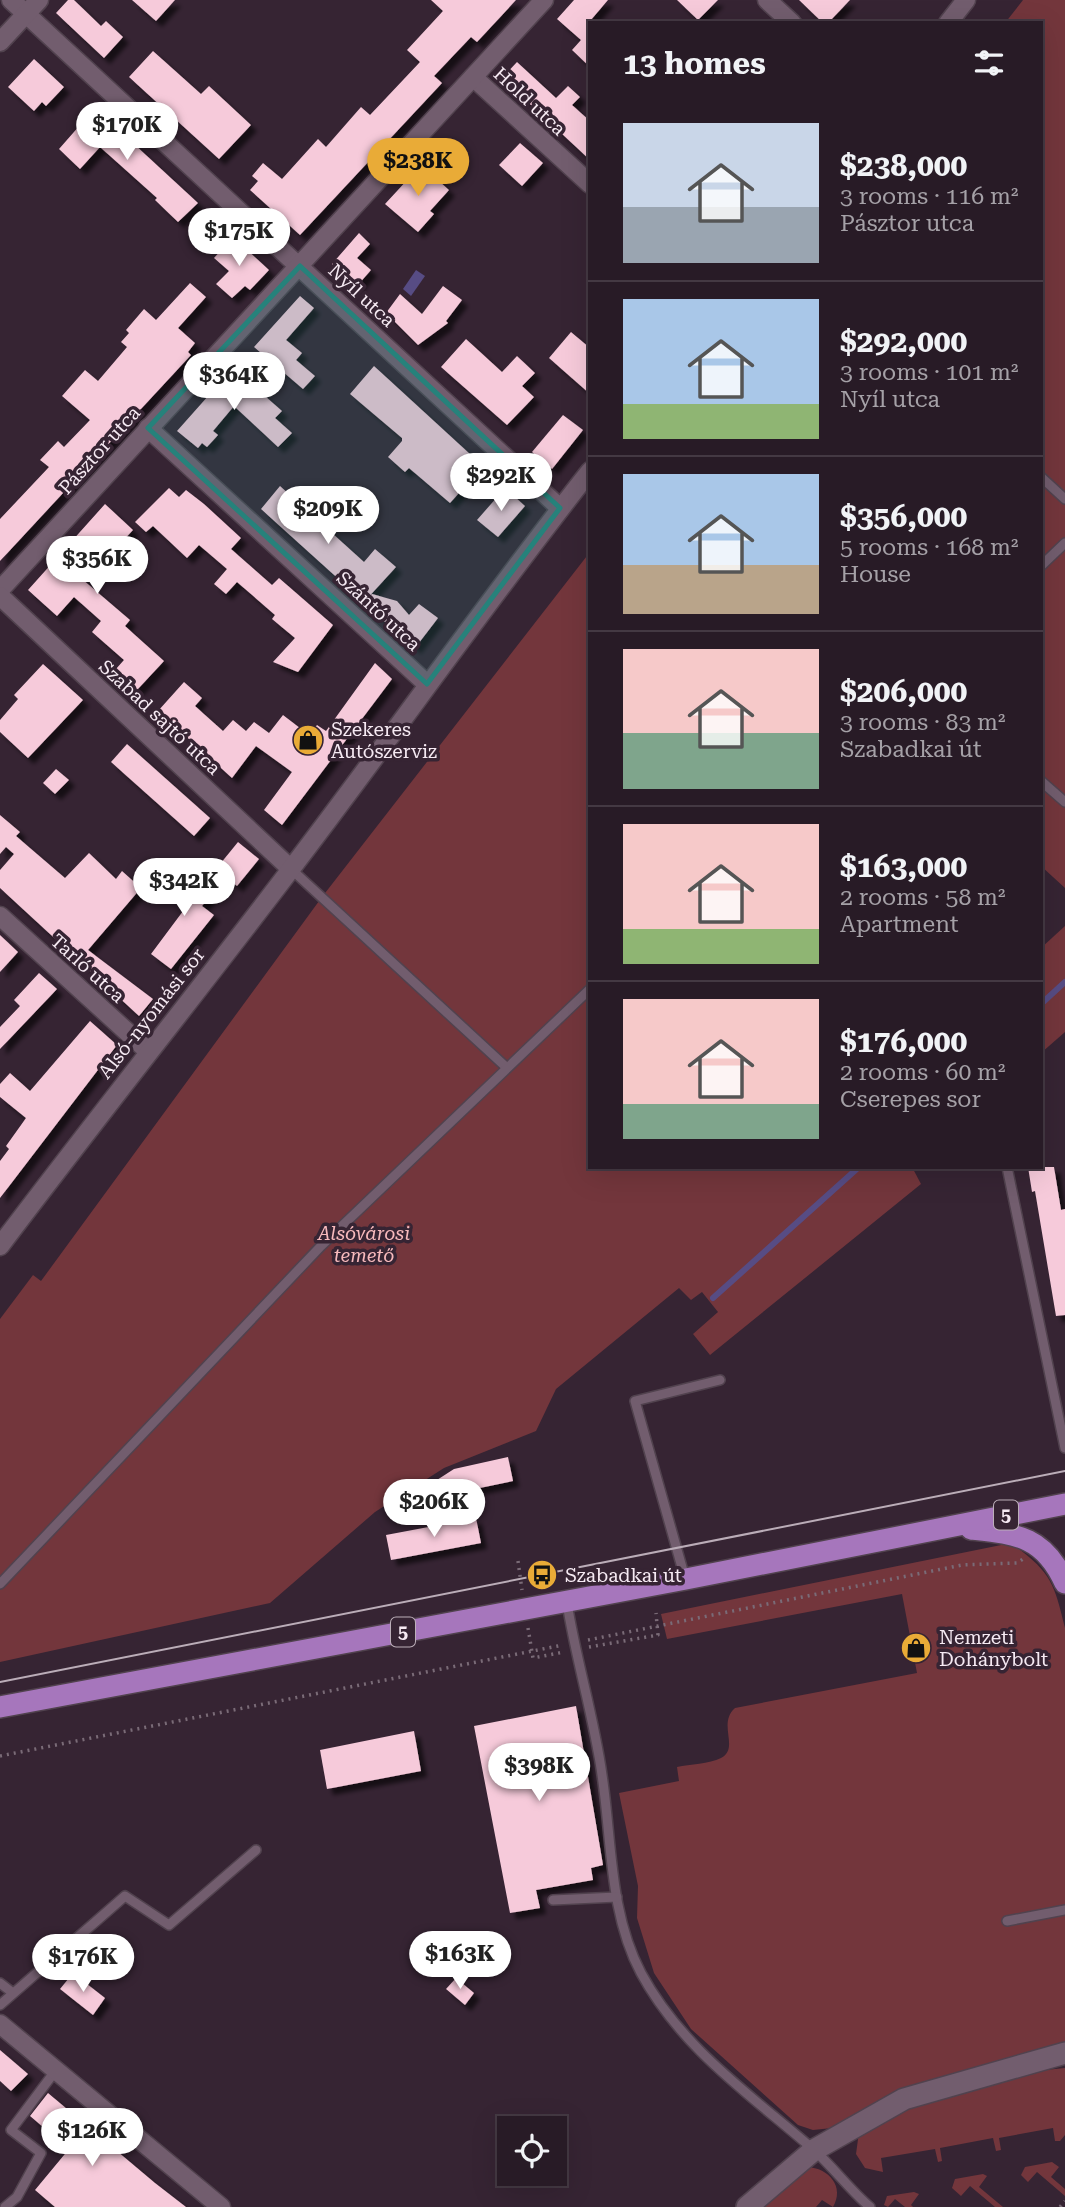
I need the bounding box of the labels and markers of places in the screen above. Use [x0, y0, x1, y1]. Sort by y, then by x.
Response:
pin: $170K [78, 102, 176, 162]
pin: $238K [369, 138, 467, 198]
pin: $175K [190, 208, 288, 268]
pin: $364K [185, 352, 283, 412]
pin: $292K [452, 454, 550, 513]
pin: $209K [279, 486, 377, 546]
pin: $356K [48, 536, 146, 596]
place label: Szekeres Autószerviz [331, 718, 437, 763]
shop icon: Szekeres Autószerviz [291, 723, 325, 757]
pin: $342K [135, 858, 233, 918]
pin: $206K [385, 1480, 483, 1539]
bus stop icon: Szabadkai út [525, 1558, 559, 1592]
place label: Szabadkai út [565, 1564, 682, 1587]
place label: Nemzeti Dohánybolt [939, 1626, 1048, 1671]
shop icon: Nemzeti Dohánybolt [899, 1631, 933, 1665]
pin: $398K [490, 1744, 588, 1803]
pin: $163K [411, 1932, 509, 1991]
pin: $176K [34, 1934, 132, 1994]
pin: $126K [43, 2108, 141, 2168]

